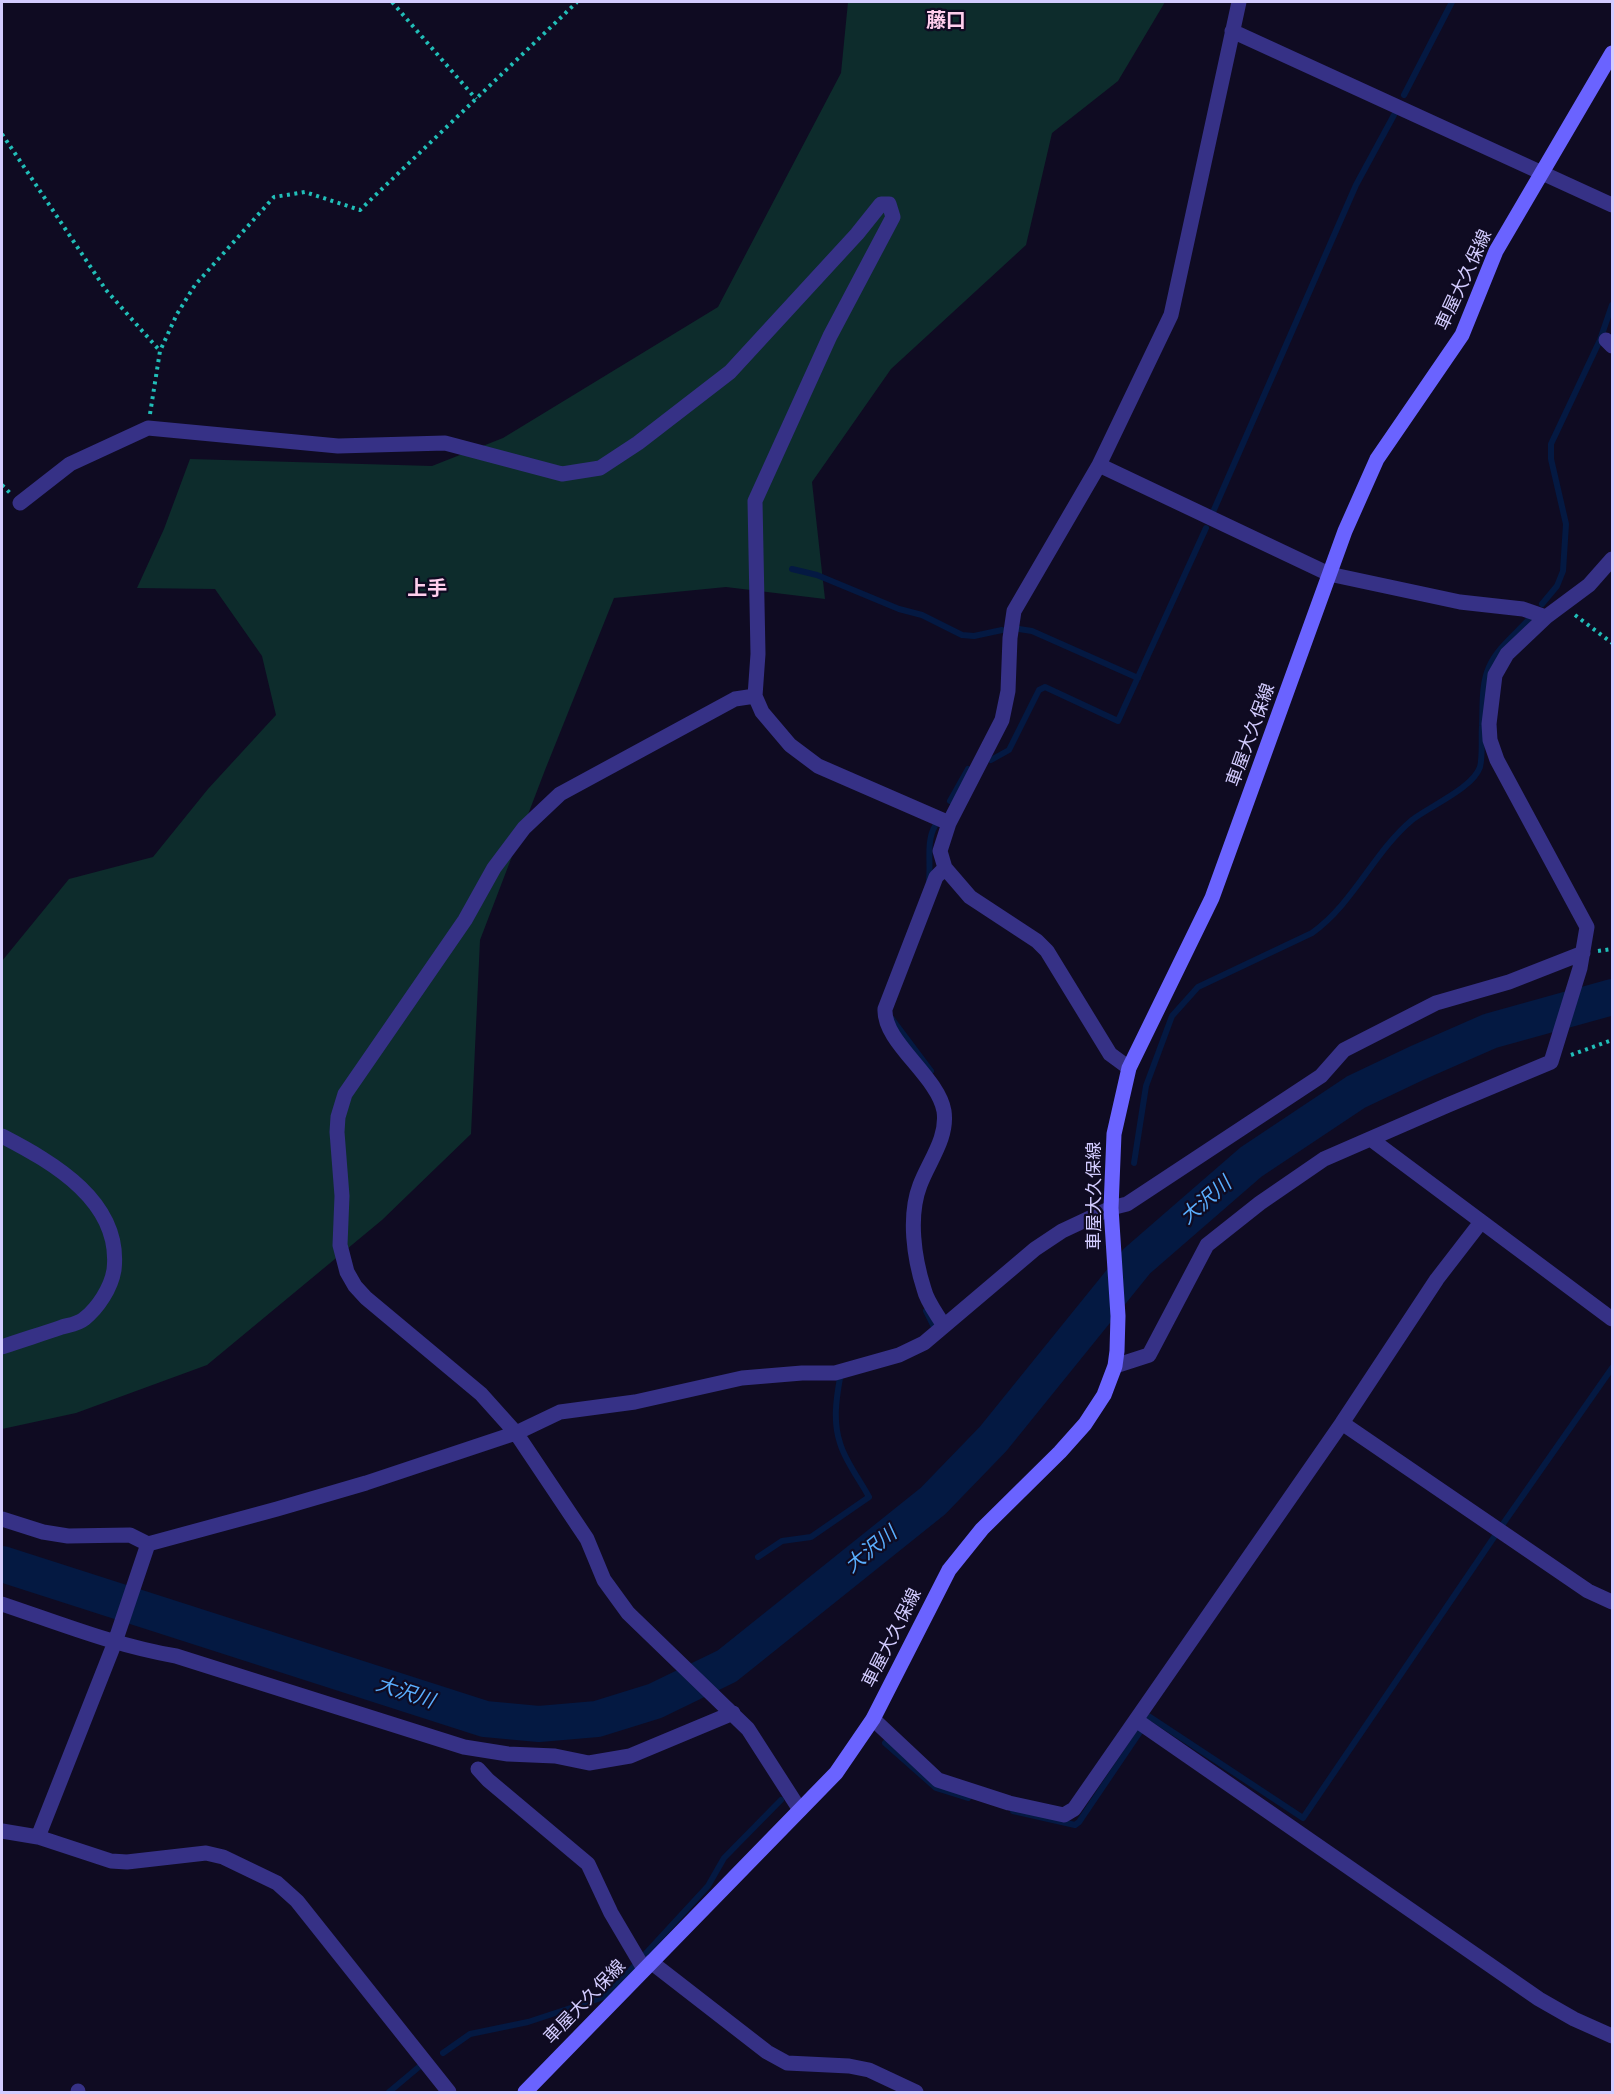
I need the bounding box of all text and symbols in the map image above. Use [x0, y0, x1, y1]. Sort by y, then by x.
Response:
district label: 藤口 [926, 9, 966, 33]
street label: 車屋大久保線 [1431, 226, 1497, 334]
district label: 上手 [407, 577, 447, 601]
street label: 車屋大久保線 [1222, 681, 1280, 789]
street label: 車屋大久保線 [1084, 1142, 1106, 1250]
water label: 大沢川 [1175, 1172, 1237, 1230]
water label: 大沢川 [840, 1522, 902, 1578]
street label: 車屋大久保線 [858, 1585, 926, 1691]
water label: 大沢川 [373, 1672, 437, 1714]
street label: 車屋大久保線 [540, 1956, 630, 2048]

